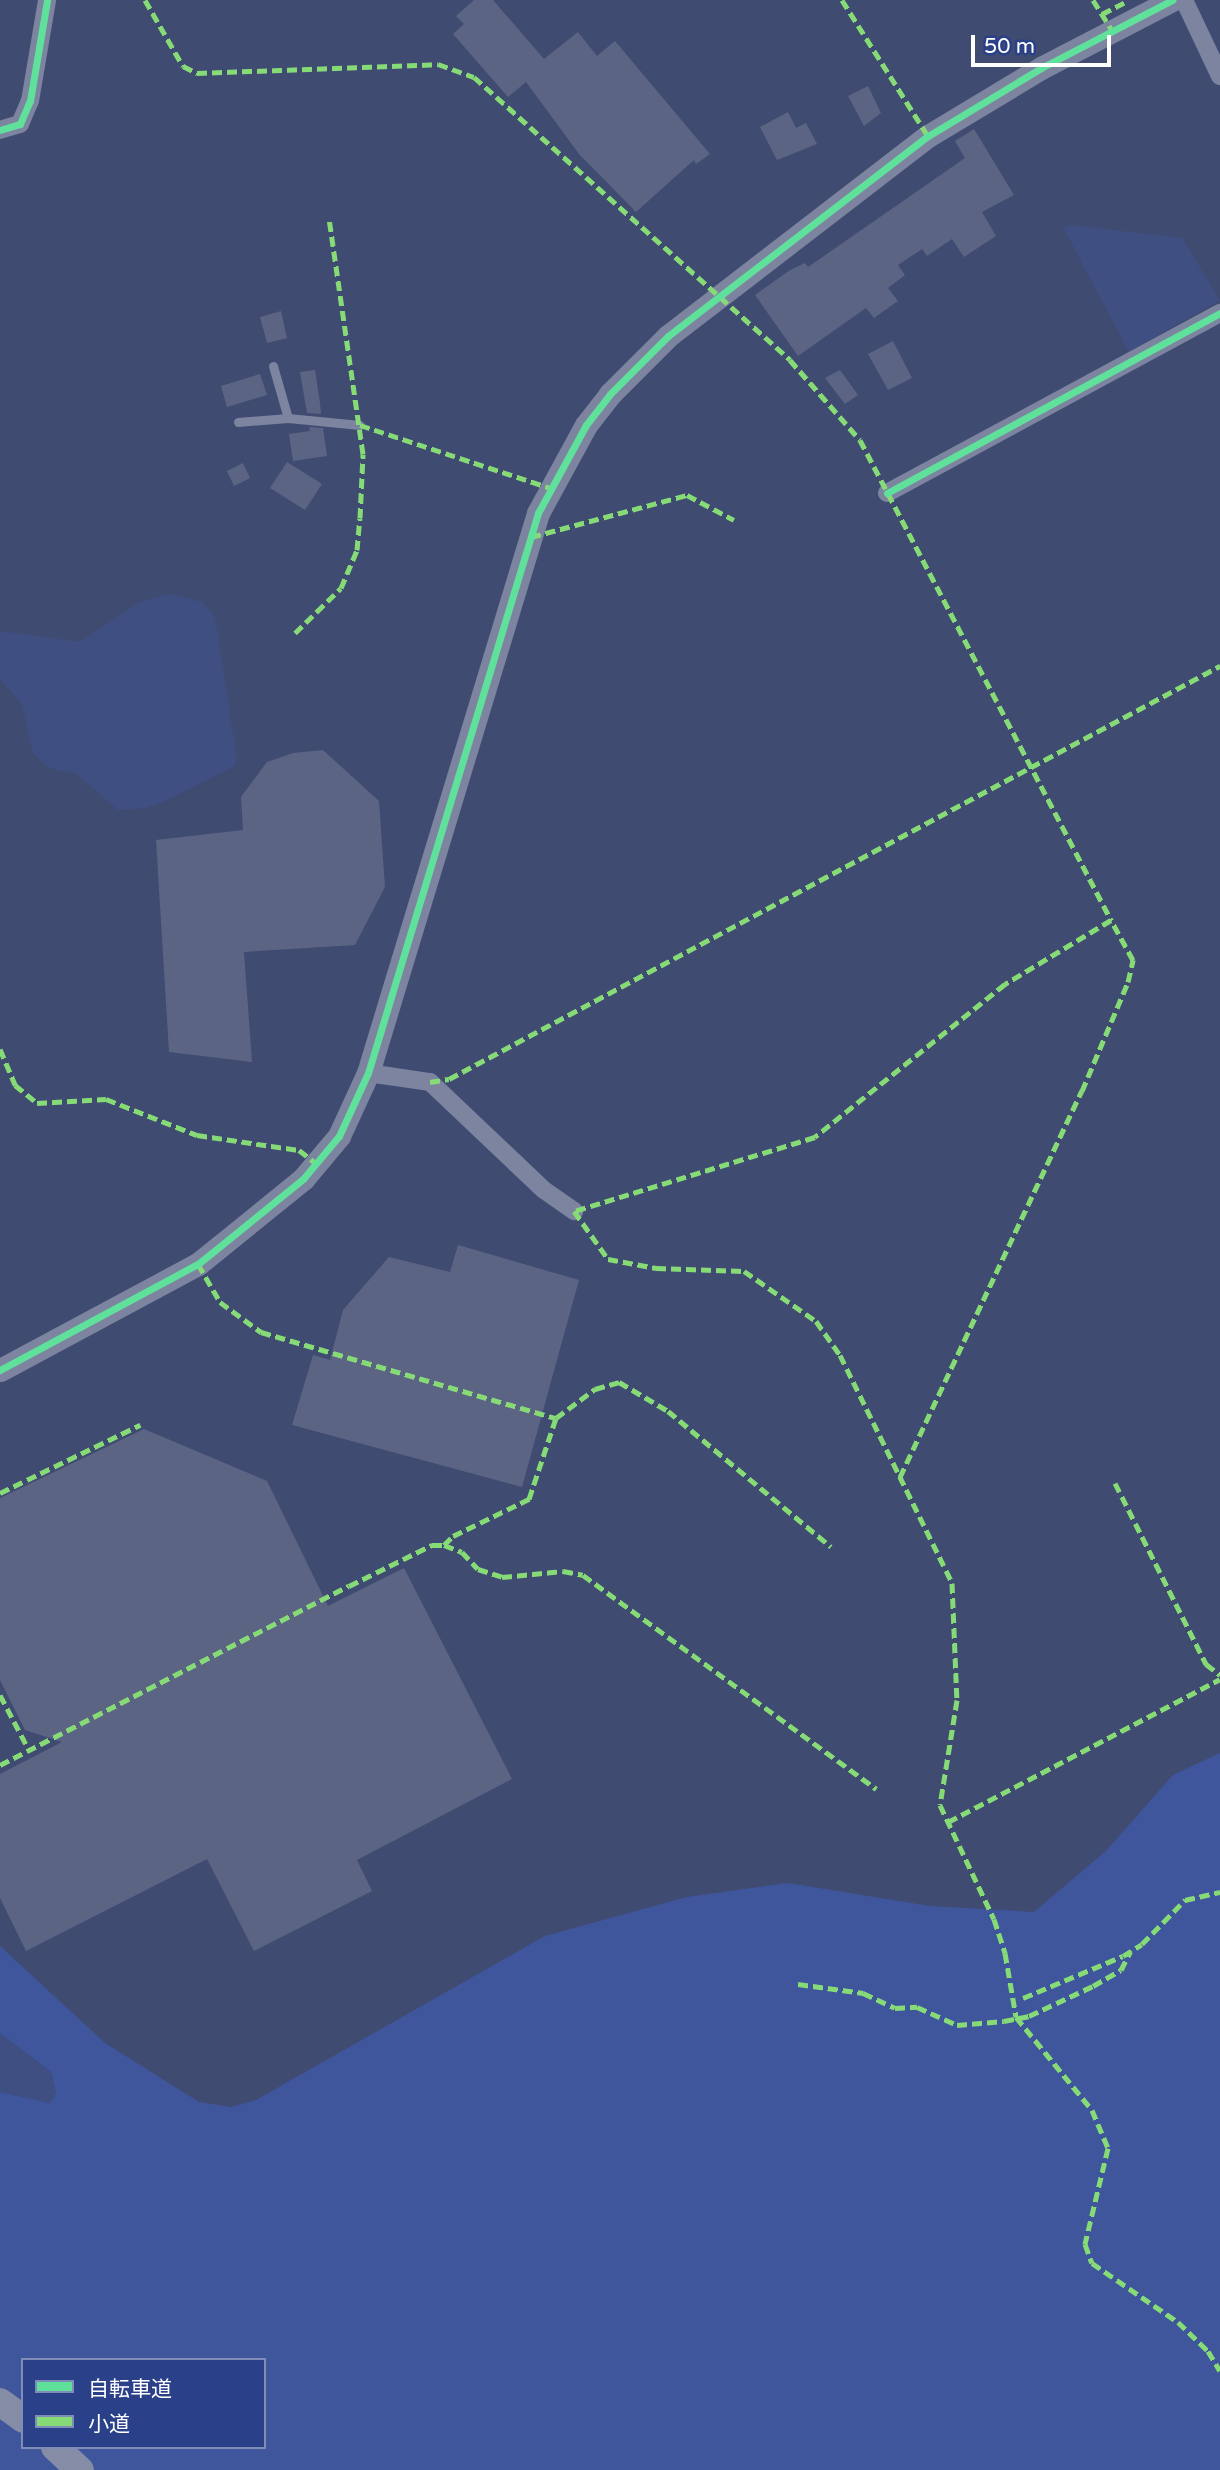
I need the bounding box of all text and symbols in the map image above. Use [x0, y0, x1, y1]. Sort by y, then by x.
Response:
scale bar [975, 21, 1115, 65]
text: 50 m [984, 34, 1035, 59]
legend [21, 2358, 266, 2449]
text: 自転車道 [88, 2377, 172, 2402]
text: 小道 [88, 2412, 130, 2437]

